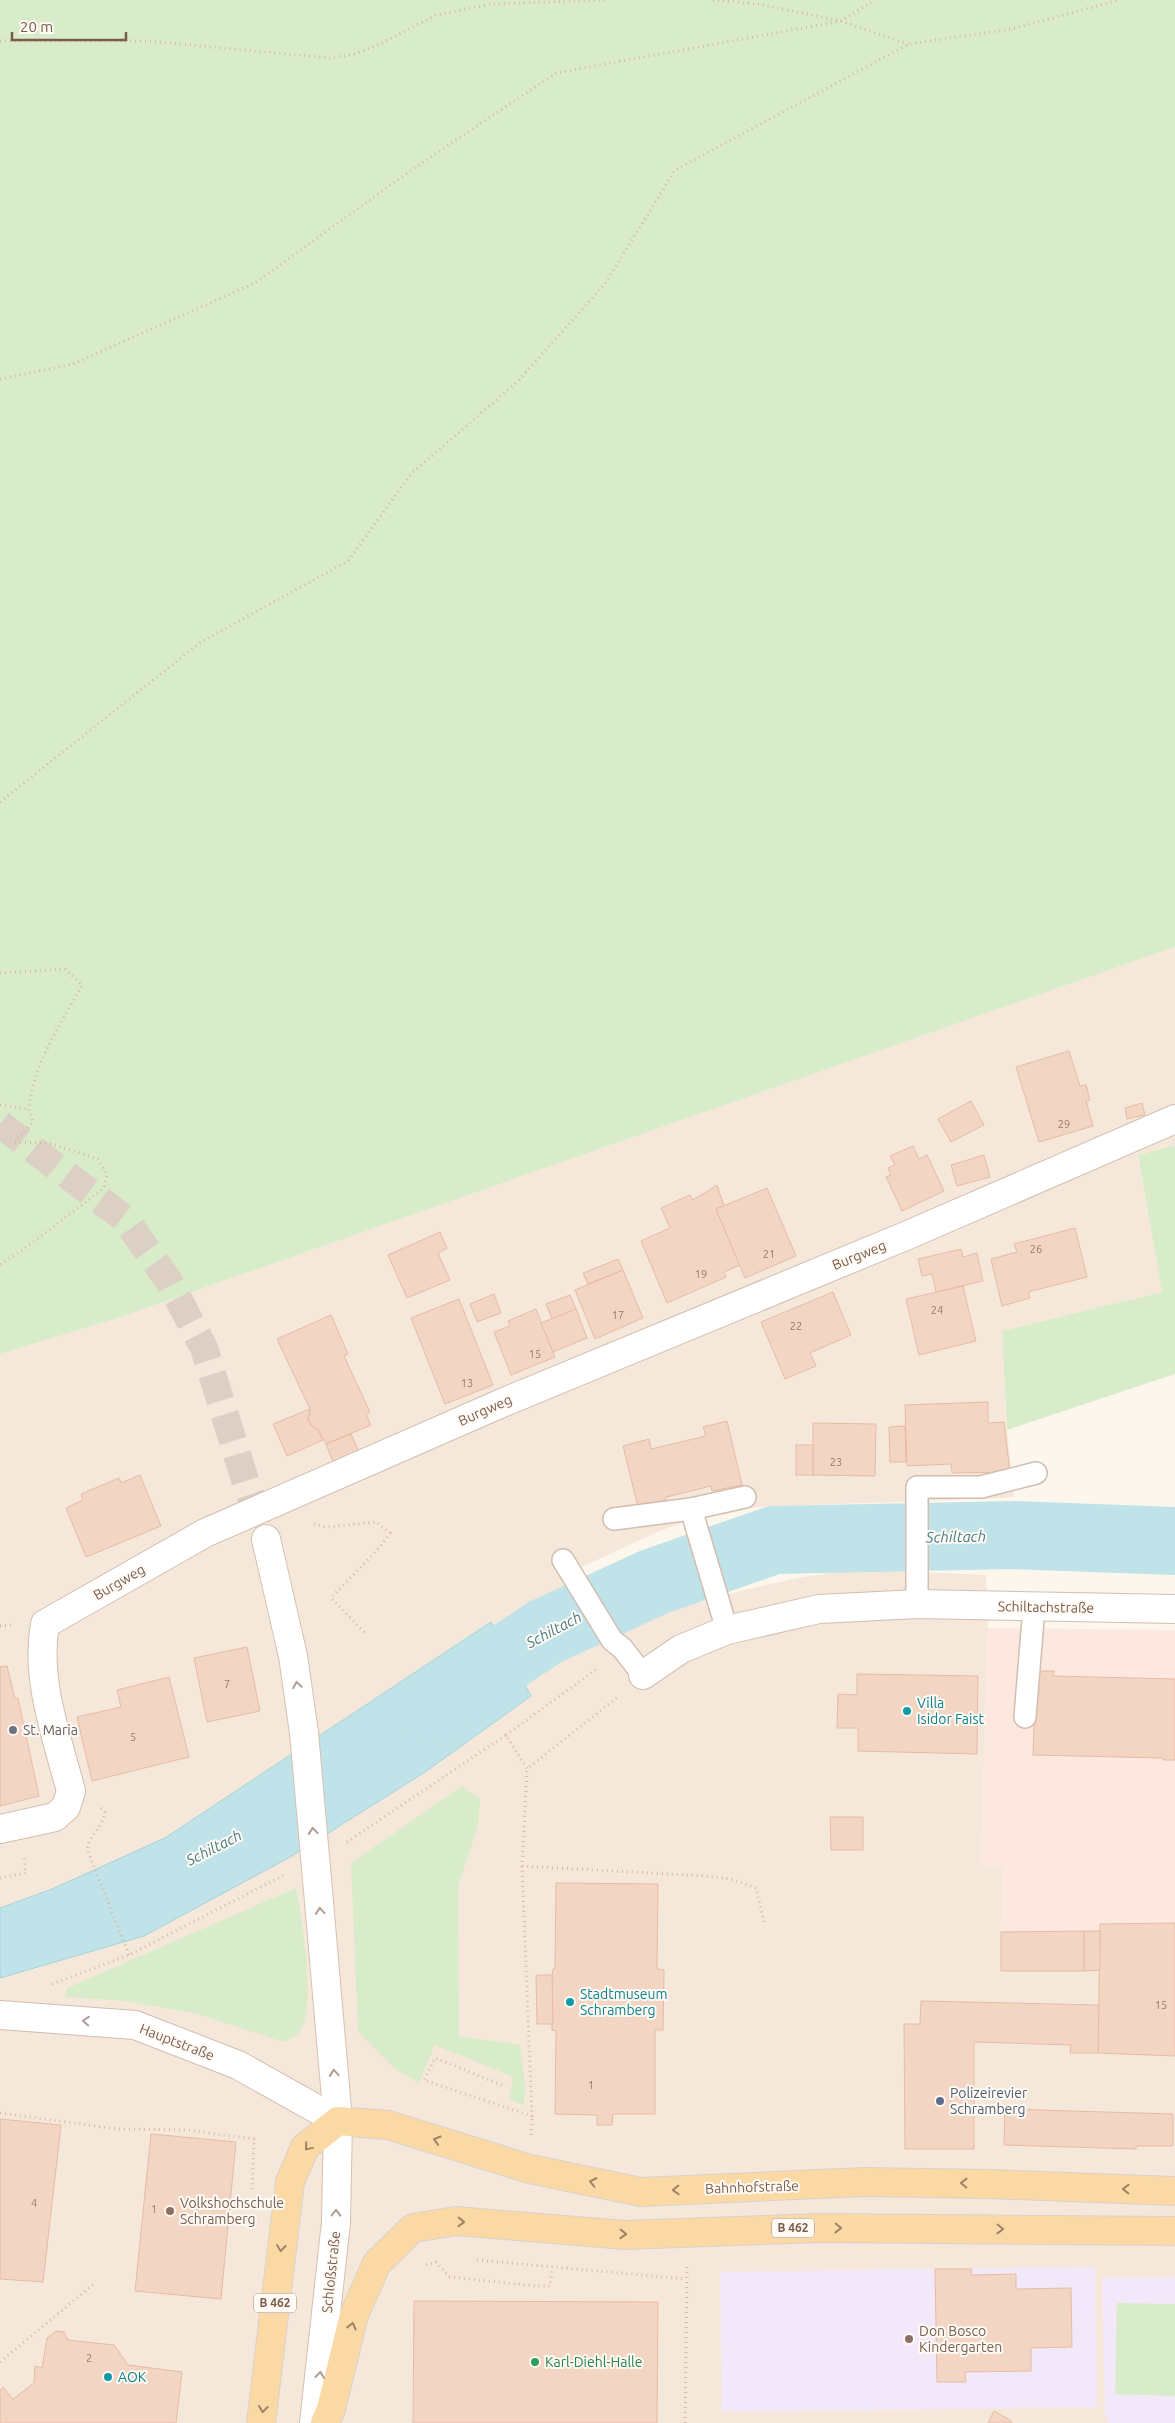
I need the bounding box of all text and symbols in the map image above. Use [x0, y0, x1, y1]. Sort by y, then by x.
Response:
scale bar [12, 10, 126, 42]
text: 20 m [20, 18, 53, 35]
house number: 29 [1058, 1118, 1070, 1130]
street label: Burgweg [830, 1237, 888, 1273]
house number: 26 [1030, 1243, 1042, 1255]
house number: 21 [763, 1248, 775, 1260]
house number: 19 [695, 1268, 707, 1280]
house number: 24 [931, 1304, 943, 1316]
house number: 17 [612, 1309, 624, 1321]
house number: 22 [790, 1320, 802, 1332]
house number: 15 [529, 1348, 541, 1360]
house number: 13 [461, 1377, 473, 1389]
street label: Burgweg [456, 1391, 514, 1429]
house number: 23 [830, 1456, 842, 1468]
water label: Schiltach [925, 1527, 986, 1546]
street label: Burgweg [90, 1561, 148, 1603]
street label: Schiltachstraße [998, 1598, 1094, 1616]
water label: Schiltach [522, 1608, 584, 1652]
house number: 7 [224, 1678, 230, 1690]
one-way arrow [292, 1681, 303, 1689]
place label: Villa Isidor Faist [917, 1695, 984, 1727]
marker: Villa Isidor Faist [901, 1705, 913, 1717]
place label: St. Maria [23, 1722, 78, 1738]
marker: St. Maria [7, 1724, 19, 1736]
house number: 5 [130, 1731, 136, 1743]
water label: Schiltach [182, 1826, 244, 1869]
one-way arrow [308, 1827, 319, 1835]
one-way arrow [315, 1906, 326, 1914]
place label: Stadtmuseum Schramberg [580, 1986, 668, 2018]
marker: Stadtmuseum Schramberg [564, 1996, 576, 2008]
house number: 15 [1155, 1999, 1167, 2011]
one-way arrow [82, 2016, 90, 2027]
street label: Hauptstraße [137, 2020, 217, 2064]
one-way arrow [329, 2068, 340, 2076]
house number: 1 [588, 2079, 594, 2091]
place label: Polizeirevier Schramberg [950, 2085, 1028, 2117]
marker: Polizeirevier Schramberg [934, 2095, 946, 2107]
one-way arrow [433, 2136, 441, 2146]
one-way arrow [304, 2141, 313, 2150]
one-way arrow [589, 2177, 598, 2187]
street label: Bahnhofstraße [705, 2177, 799, 2197]
one-way arrow [960, 2178, 968, 2188]
one-way arrow [672, 2184, 680, 2195]
one-way arrow [1122, 2184, 1130, 2194]
place label: Volkshochschule Schramberg [180, 2195, 284, 2227]
house number: 4 [31, 2197, 37, 2209]
house number: 1 [151, 2203, 157, 2215]
marker: Volkshochschule Schramberg [164, 2205, 176, 2217]
one-way arrow [331, 2209, 341, 2216]
one-way arrow [458, 2217, 465, 2227]
road number: B 462 [772, 2218, 814, 2238]
one-way arrow [834, 2223, 842, 2233]
one-way arrow [997, 2224, 1005, 2235]
one-way arrow [620, 2229, 627, 2239]
street label: Schloßstraße [319, 2230, 343, 2314]
one-way arrow [276, 2244, 287, 2252]
road number: B 462 [254, 2294, 296, 2312]
one-way arrow [346, 2321, 357, 2330]
place label: Don Bosco Kindergarten [919, 2323, 1002, 2355]
marker: Don Bosco Kindergarten [903, 2333, 915, 2345]
house number: 2 [86, 2352, 92, 2364]
place label: Karl-Diehl-Halle [545, 2354, 642, 2370]
marker: Karl-Diehl-Halle [529, 2356, 541, 2368]
place label: AOK [118, 2369, 147, 2385]
one-way arrow [314, 2370, 325, 2378]
marker: AOK [102, 2371, 114, 2383]
one-way arrow [258, 2406, 269, 2414]

